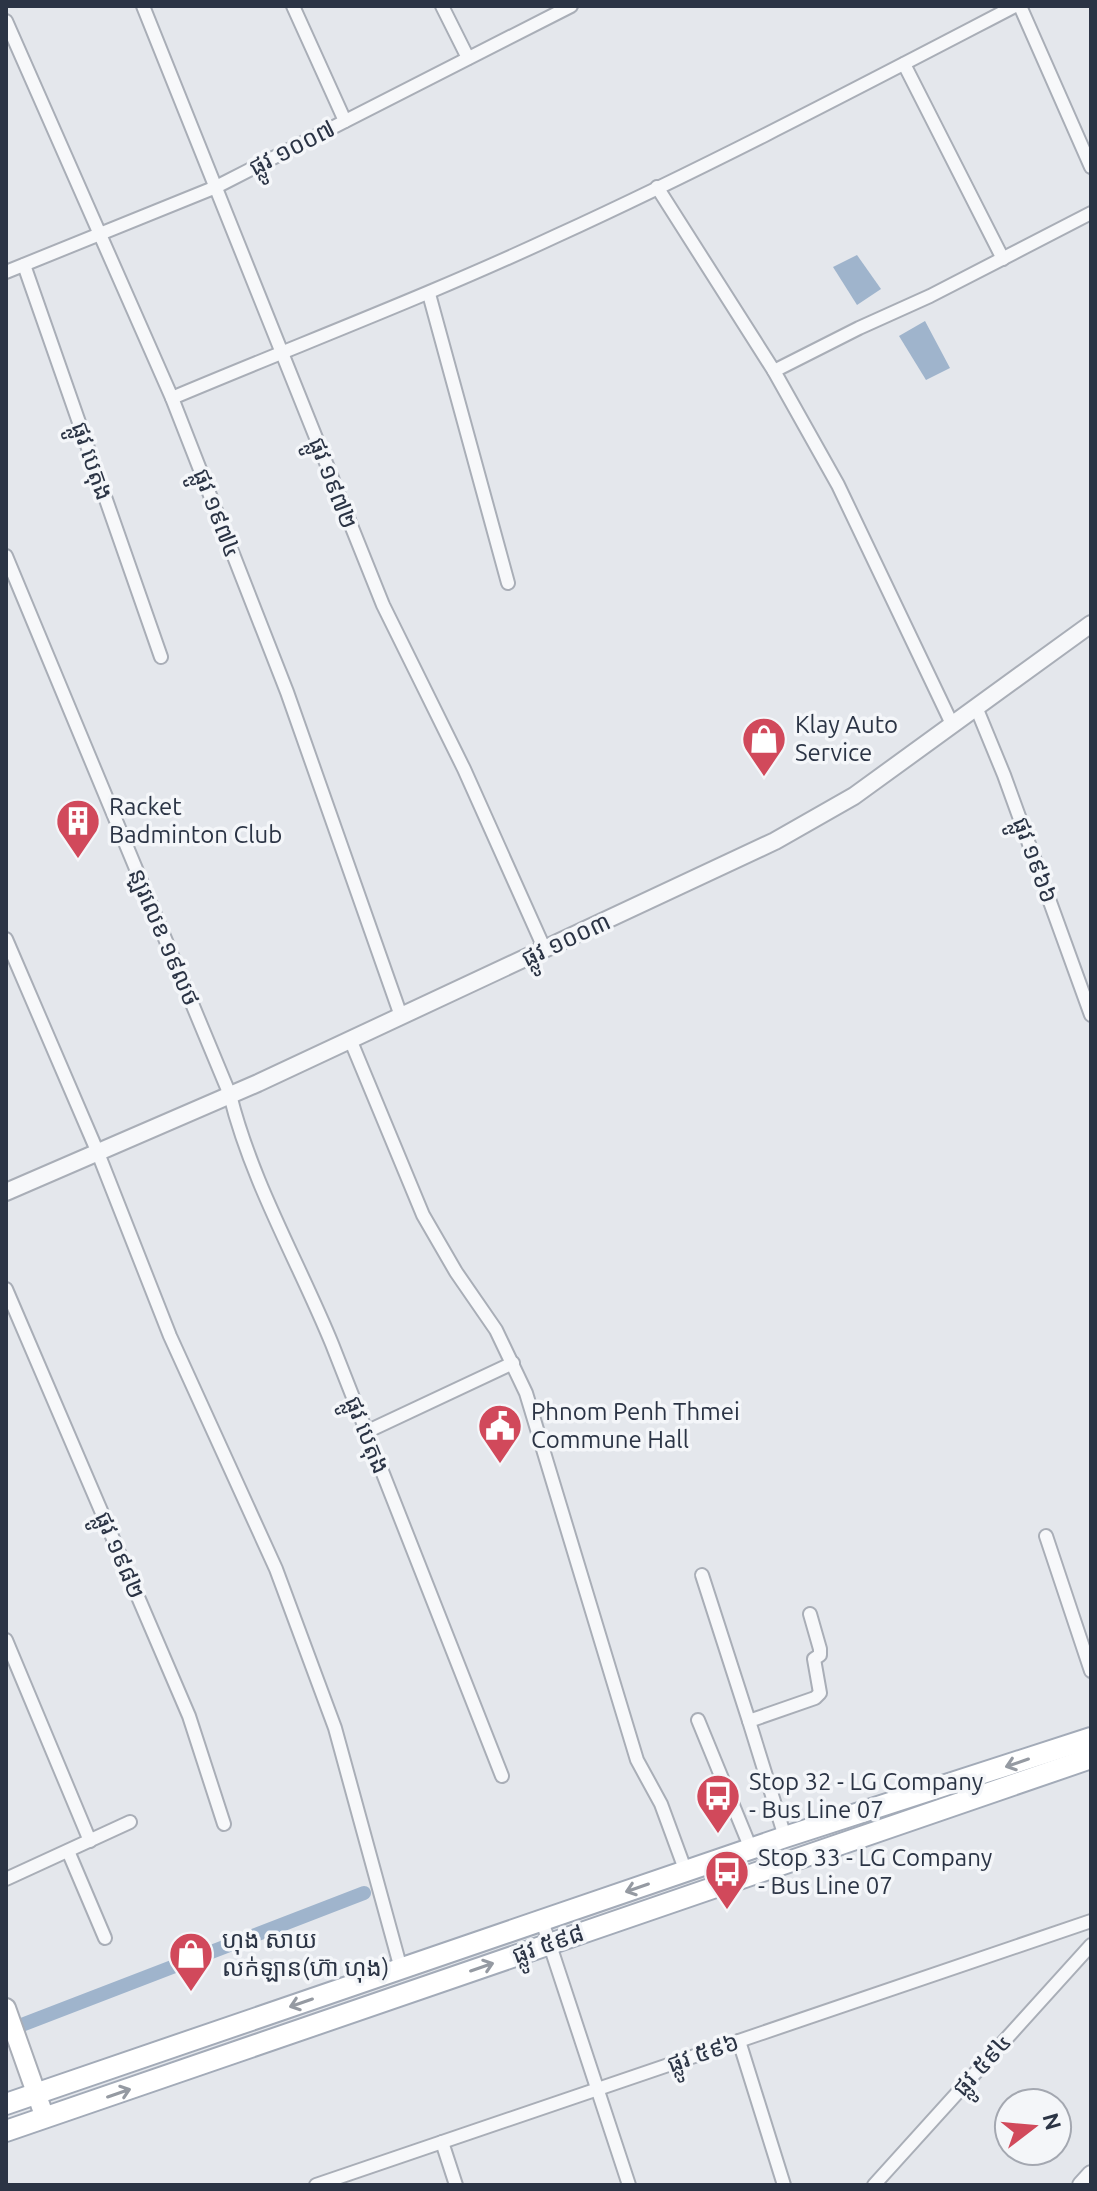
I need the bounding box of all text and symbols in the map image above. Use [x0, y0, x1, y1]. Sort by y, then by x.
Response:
street label: ផ្លូវ ១០០៧ [244, 114, 343, 189]
street label: ផ្លូវ បេតុង [58, 418, 118, 507]
street label: ផ្លូវ ១៩៧២ [295, 433, 363, 536]
street label: ផ្លូវ ១៩៧៤ [180, 465, 247, 564]
place label: Klay Auto Service [795, 711, 898, 766]
shop icon: Klay Auto Service [740, 715, 788, 778]
place label: Racket Badminton Club [109, 793, 282, 848]
building icon: Racket Badminton Club [54, 797, 102, 860]
street label: ផ្លូវ ១៩៦៦ [999, 813, 1063, 910]
street label: ន្ឡរលេខ ១៩លថ [122, 864, 206, 1010]
street label: ផ្លូវ ១០០៣ [517, 907, 618, 980]
street label: ផ្លូវ បេតុង [331, 1392, 395, 1481]
place label: Phnom Penh Thmei Commune Hall [531, 1398, 740, 1453]
public building icon: Phnom Penh Thmei Commune Hall [476, 1402, 524, 1465]
street label: ផ្លូវ ១៩៨២ [82, 1507, 151, 1606]
one-way arrow [1005, 1756, 1030, 1771]
place label: Stop 32 - LG Company - Bus Line 07 [749, 1768, 984, 1823]
bus stop icon: Stop 32 - LG Company - Bus Line 07 [694, 1772, 742, 1835]
place label: Stop 33 - LG Company - Bus Line 07 [758, 1844, 993, 1899]
bus stop icon: Stop 33 - LG Company - Bus Line 07 [703, 1848, 751, 1911]
one-way arrow [625, 1882, 650, 1897]
street label: ផ្លូវ ៥៩៨ [508, 1919, 590, 1977]
place label: ហុង សាយ លក់ឡាន(ហ៊ា ហុង) [222, 1926, 389, 1983]
shop icon: ហុង សាយ លក់ឡាន(ហ៊ា ហុង) [167, 1930, 215, 1993]
one-way arrow [469, 1959, 494, 1974]
one-way arrow [289, 1996, 314, 2011]
street label: ផ្លូវ ៥៩៦ [663, 2028, 745, 2086]
street label: ផ្លូវ ៥៩៤ [947, 2028, 1023, 2107]
one-way arrow [106, 2084, 131, 2099]
north arrow [993, 2087, 1073, 2167]
text: N [1038, 2110, 1067, 2133]

